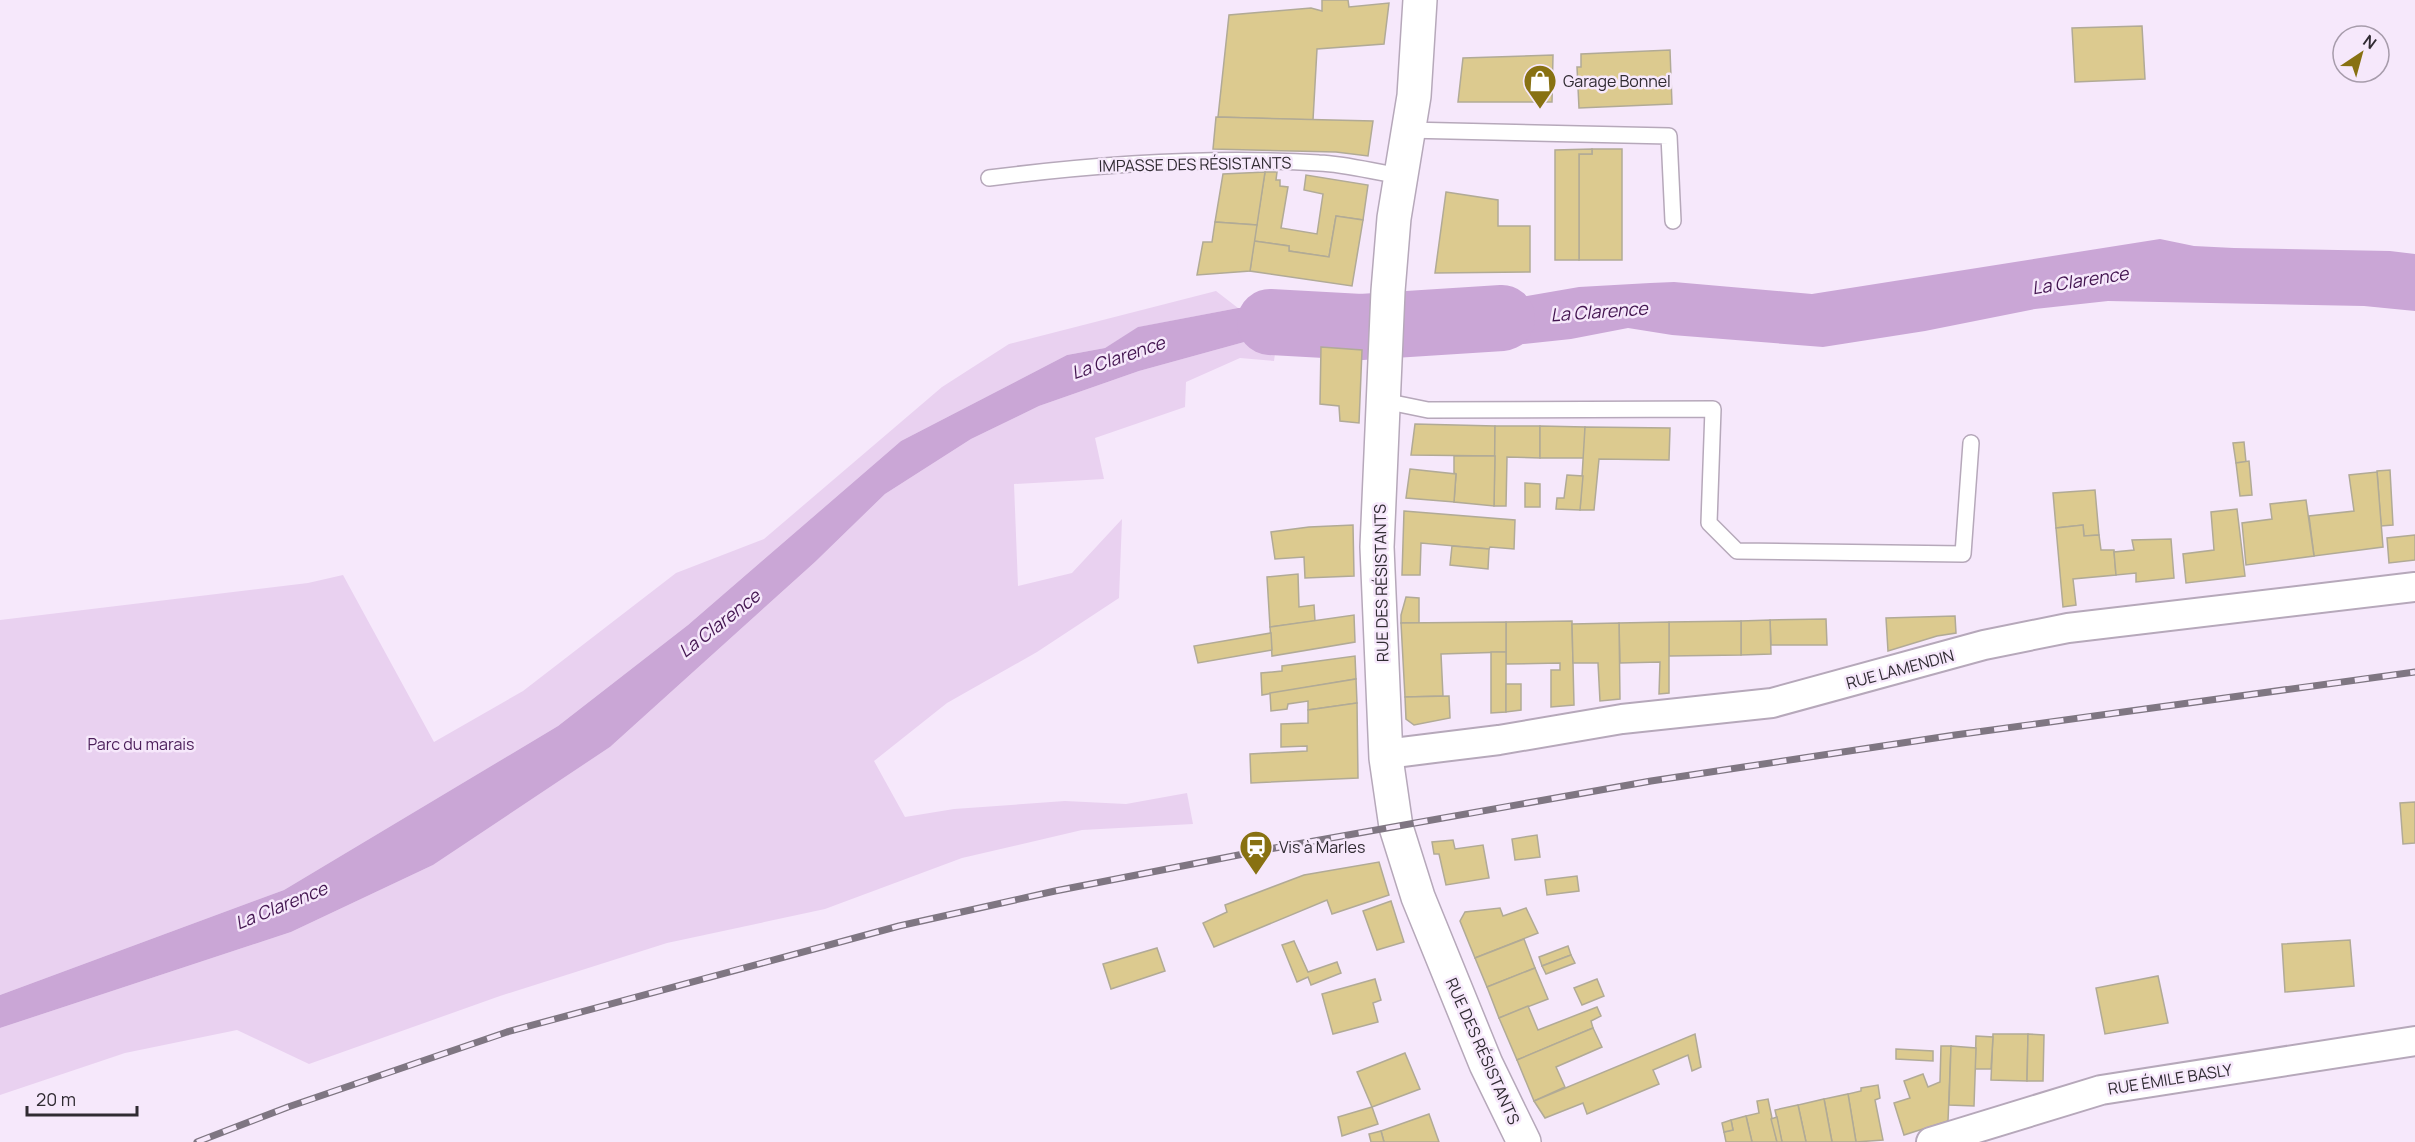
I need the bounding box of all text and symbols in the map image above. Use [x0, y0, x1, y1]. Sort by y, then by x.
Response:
north arrow [2331, 24, 2391, 84]
text: N [2359, 30, 2381, 54]
shop icon: Garage Bonnel [1522, 63, 1558, 110]
place label: Garage Bonnel [1563, 70, 1671, 92]
street label: IMPASSE DES RÉSISTANTS [1099, 151, 1292, 177]
water label: La Clarence [2030, 260, 2131, 299]
water label: La Clarence [1550, 296, 1650, 326]
water label: La Clarence [1068, 329, 1169, 384]
street label: RUE DES RÉSISTANTS [1369, 504, 1393, 662]
water label: La Clarence [673, 583, 766, 662]
street label: RUE LAMENDIN [1844, 644, 1956, 694]
park label: Parc du marais [88, 733, 194, 755]
station icon: Vis à Marles [1238, 829, 1274, 876]
place label: Vis à Marles [1279, 836, 1365, 858]
water label: La Clarence [231, 875, 332, 934]
street label: RUE DES RÉSISTANTS [1441, 974, 1525, 1128]
street label: RUE ÉMILE BASLY [2106, 1058, 2234, 1100]
scale bar [27, 1079, 136, 1117]
text: 20 m [36, 1087, 76, 1111]

